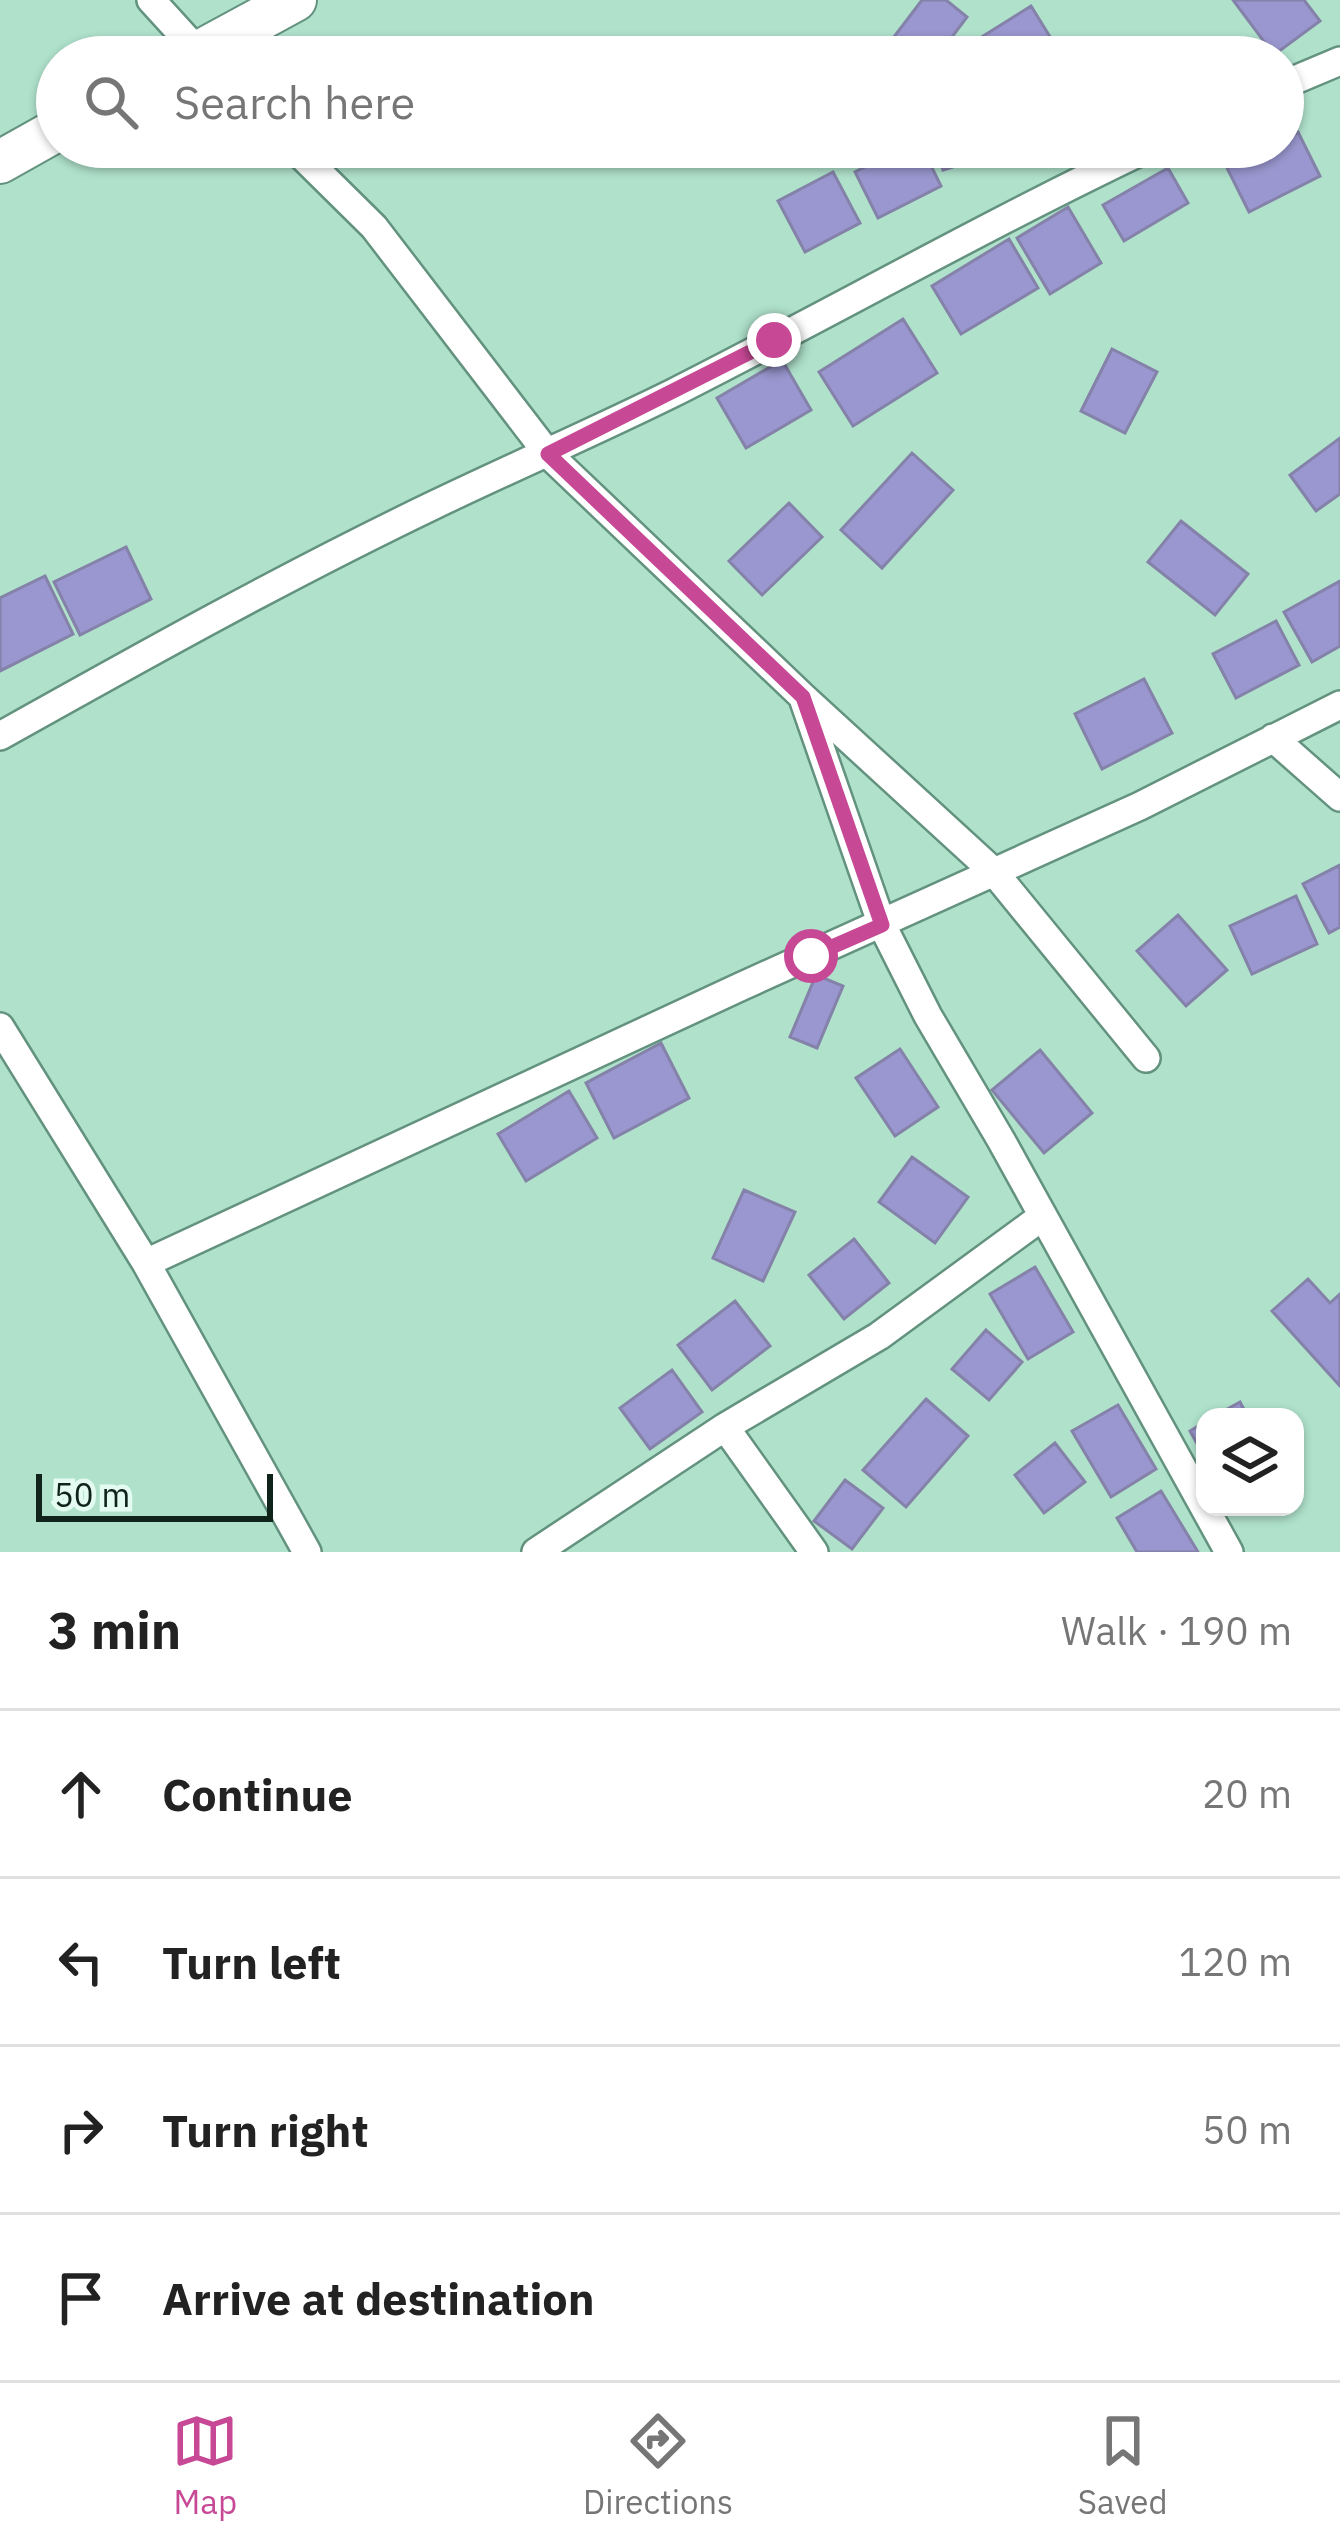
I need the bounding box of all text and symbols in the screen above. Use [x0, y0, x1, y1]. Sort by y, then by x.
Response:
search box [36, 36, 1304, 168]
icon: search [78, 69, 144, 135]
text: Search here [174, 73, 415, 131]
route end [747, 313, 801, 367]
route start [784, 929, 838, 983]
map controls [1196, 1408, 1304, 1516]
button: layers [1196, 1408, 1304, 1516]
scale bar [36, 1468, 273, 1521]
text: 50 m [54, 1473, 130, 1516]
text: 3 min [48, 1597, 181, 1663]
text: Walk · 190 m [1061, 1605, 1292, 1656]
icon: ahead [48, 1761, 114, 1827]
text: Continue [162, 1765, 353, 1823]
text: 20 m [1202, 1768, 1292, 1819]
icon: left [48, 1929, 114, 1995]
text: Turn left [162, 1933, 341, 1991]
text: 120 m [1179, 1936, 1292, 1987]
icon: right [48, 2097, 114, 2163]
text: Turn right [162, 2101, 369, 2159]
text: 50 m [1202, 2104, 1292, 2155]
icon: arrive [48, 2265, 114, 2331]
text: Arrive at destination [162, 2269, 595, 2327]
tab: Map [172, 2408, 238, 2523]
tab: Directions [583, 2408, 733, 2523]
tab: Saved [1078, 2408, 1168, 2523]

